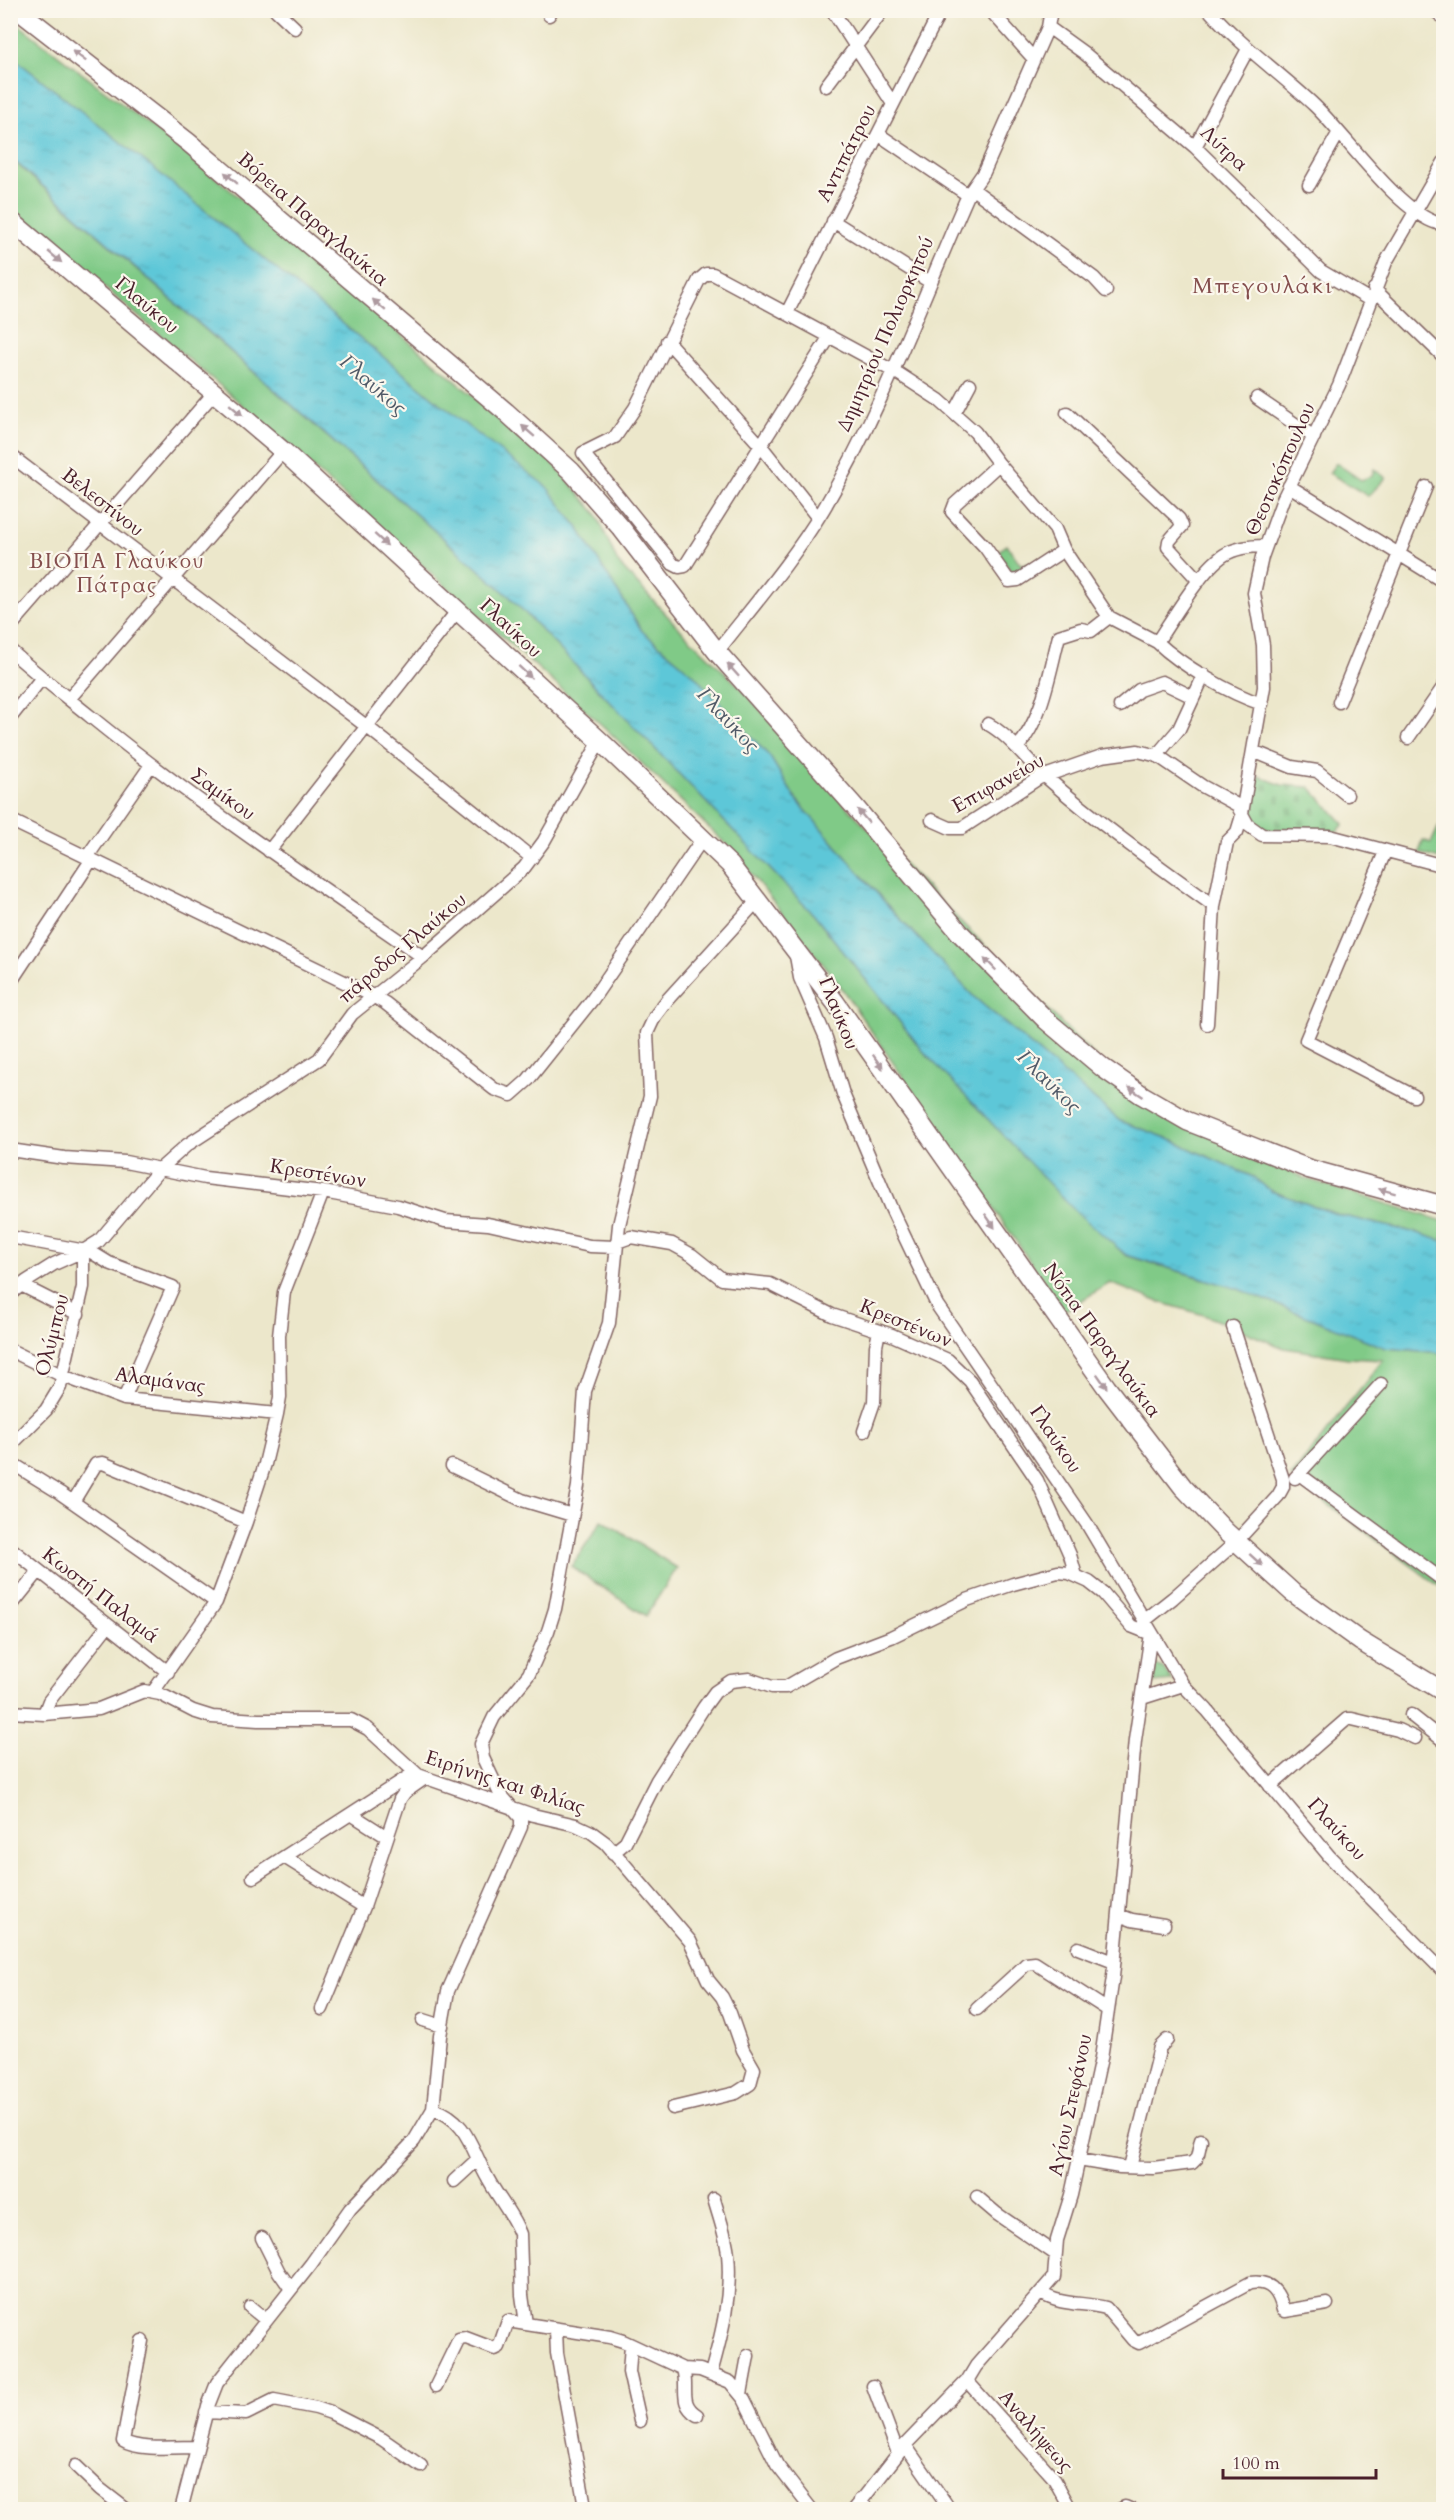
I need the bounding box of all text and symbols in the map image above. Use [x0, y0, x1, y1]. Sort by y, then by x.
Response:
one-way arrow [72, 50, 88, 62]
street label: Αντιπάτρου [810, 100, 882, 206]
street label: Λύτρα [1194, 119, 1254, 177]
street label: Βόρεια Παραγλαύκια [232, 146, 394, 292]
one-way arrow [224, 172, 239, 185]
street label: Δημητρίου Πολιορκητού [830, 232, 940, 436]
one-way arrow [47, 250, 62, 263]
street label: Γλαύκου [109, 270, 185, 340]
district label: Μπεγουλάκι [1192, 271, 1334, 301]
one-way arrow [372, 299, 387, 312]
water label: Γλαύκος [333, 348, 413, 422]
street label: Θεοτοκόπουλου [1239, 398, 1321, 540]
one-way arrow [228, 404, 244, 417]
one-way arrow [521, 425, 536, 438]
street label: Βελεστίνου [56, 461, 150, 543]
one-way arrow [374, 533, 388, 547]
district label: ΒΙΟΠΑ Γλαύκου Πάτρας [29, 547, 205, 600]
street label: Γλαύκου [474, 592, 548, 664]
one-way arrow [726, 663, 740, 678]
one-way arrow [518, 665, 533, 679]
water label: Γλαύκος [690, 681, 766, 759]
street label: Επιφανείου [947, 747, 1049, 819]
street label: Σαμίκου [185, 761, 261, 827]
one-way arrow [856, 808, 869, 824]
street label: πάροδος Γλαύκου [332, 886, 472, 1010]
one-way arrow [983, 956, 997, 971]
street label: Γλαύκου [812, 973, 866, 1053]
water label: Γλαύκος [1010, 1043, 1088, 1121]
one-way arrow [872, 1053, 884, 1069]
one-way arrow [1128, 1086, 1145, 1097]
street label: Κρεστένων [268, 1152, 368, 1194]
one-way arrow [1378, 1186, 1396, 1196]
one-way arrow [984, 1213, 995, 1229]
street label: Νότια Παραγλαύκια [1037, 1257, 1167, 1423]
street label: Ολύμπου [29, 1291, 75, 1379]
street label: Κρεστένων [856, 1292, 956, 1354]
street label: Αλαμάνας [113, 1360, 208, 1400]
one-way arrow [1096, 1372, 1108, 1388]
street label: Γλαύκου [1024, 1400, 1088, 1478]
street label: Κωστή Παλαμά [37, 1541, 165, 1649]
one-way arrow [1248, 1553, 1263, 1566]
street label: Ειρήνης και Φιλίας [422, 1743, 589, 1821]
street label: Γλαύκου [1301, 1792, 1373, 1866]
street label: Αγίου Στεφάνου [1042, 2031, 1098, 2179]
street label: Αναλήψεως [992, 2384, 1080, 2479]
scale bar [1223, 2442, 1376, 2480]
text: 100 m [1232, 2451, 1280, 2476]

